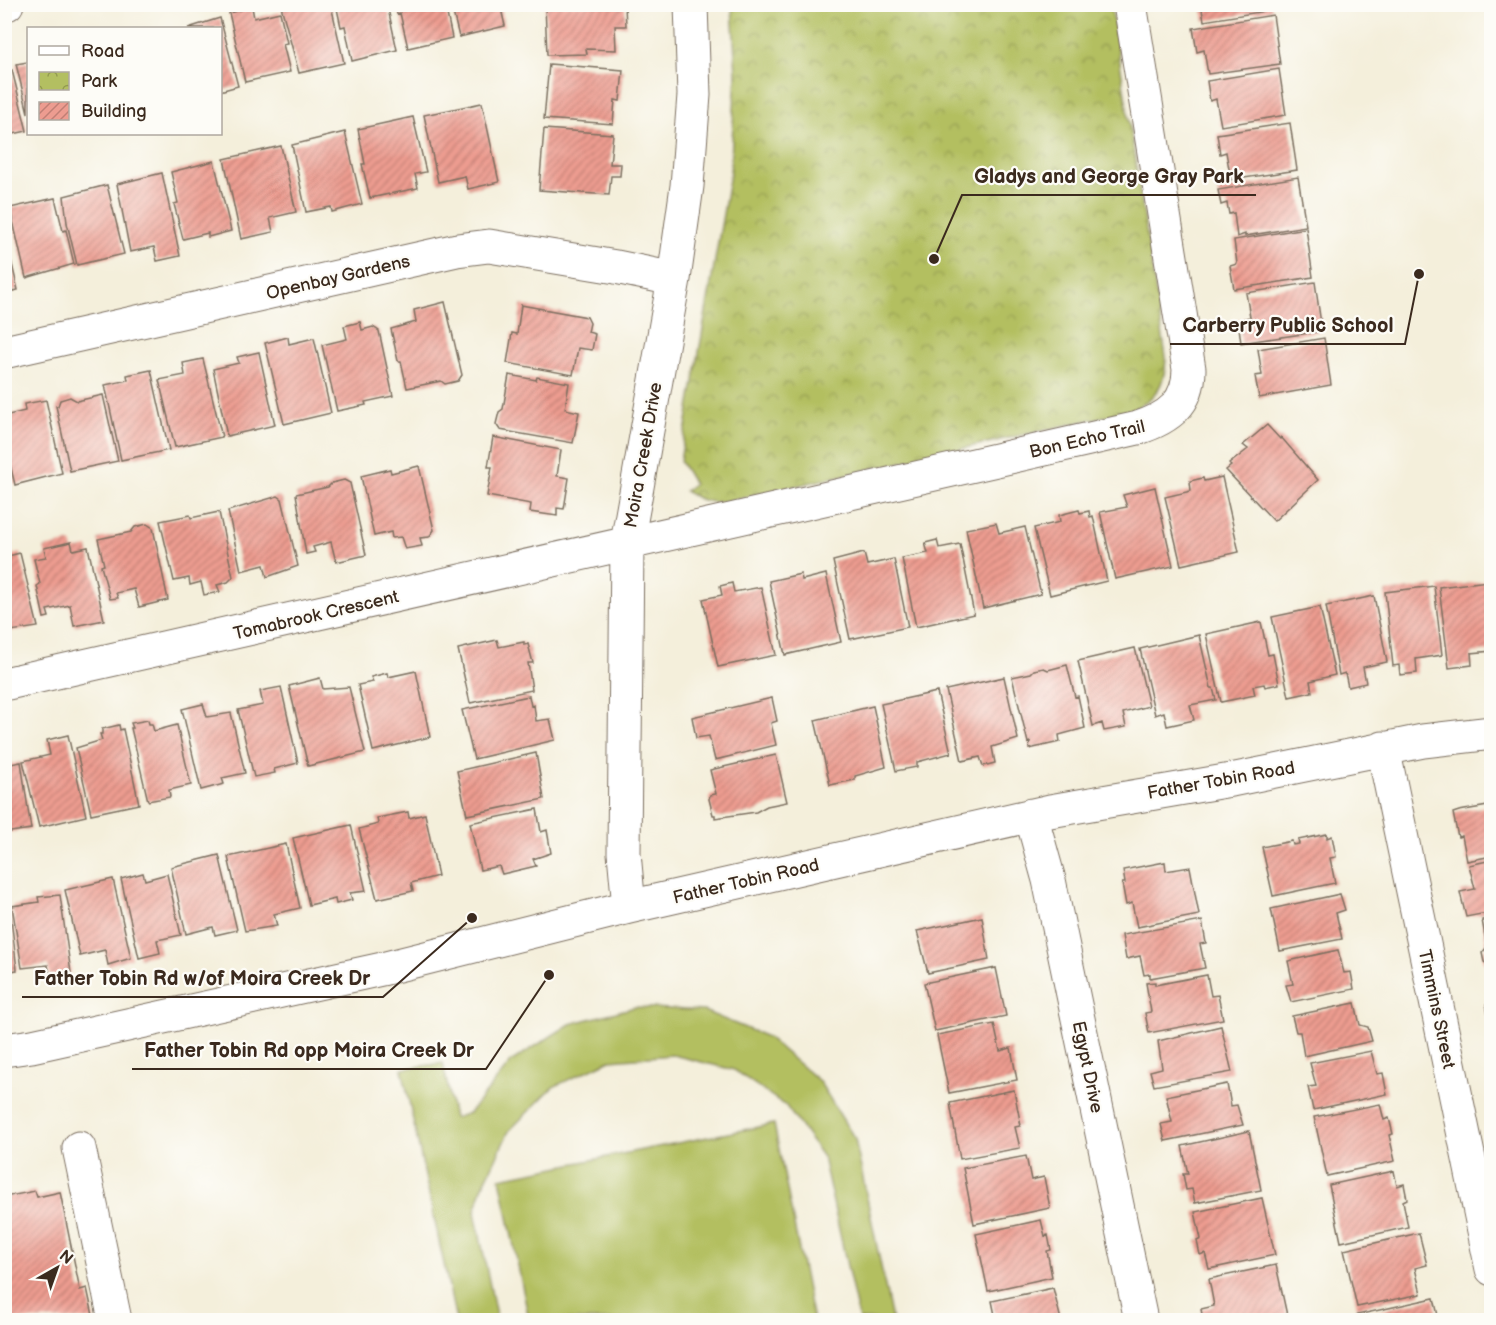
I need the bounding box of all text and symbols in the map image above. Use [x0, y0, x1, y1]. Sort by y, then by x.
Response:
legend [27, 27, 222, 135]
text: Road [81, 41, 125, 62]
text: Park [81, 71, 117, 92]
text: Building [81, 101, 147, 122]
callout: Gladys and George Gray Park [962, 157, 1256, 195]
text: Gladys and George Gray Park [974, 165, 1244, 189]
street label: Openbay Gardens [264, 251, 412, 304]
callout: Carberry Public School [1170, 306, 1405, 344]
text: Carberry Public School [1183, 314, 1393, 338]
street label: Moira Creek Drive [620, 380, 667, 530]
street label: Bon Echo Trail [1027, 416, 1147, 463]
street label: Tomabrook Crescent [231, 586, 401, 645]
street label: Father Tobin Road [1146, 757, 1296, 804]
street label: Father Tobin Road [671, 854, 821, 909]
street label: Timmins Street [1414, 948, 1459, 1071]
callout: Father Tobin Rd w/of Moira Creek Dr [22, 959, 383, 997]
text: Father Tobin Rd w/of Moira Creek Dr [34, 967, 371, 991]
street label: Egypt Drive [1068, 1019, 1108, 1115]
callout: Father Tobin Rd opp Moira Creek Dr [132, 1031, 486, 1069]
text: Father Tobin Rd opp Moira Creek Dr [144, 1039, 475, 1063]
north arrow [27, 1238, 87, 1298]
text: N [55, 1247, 76, 1269]

